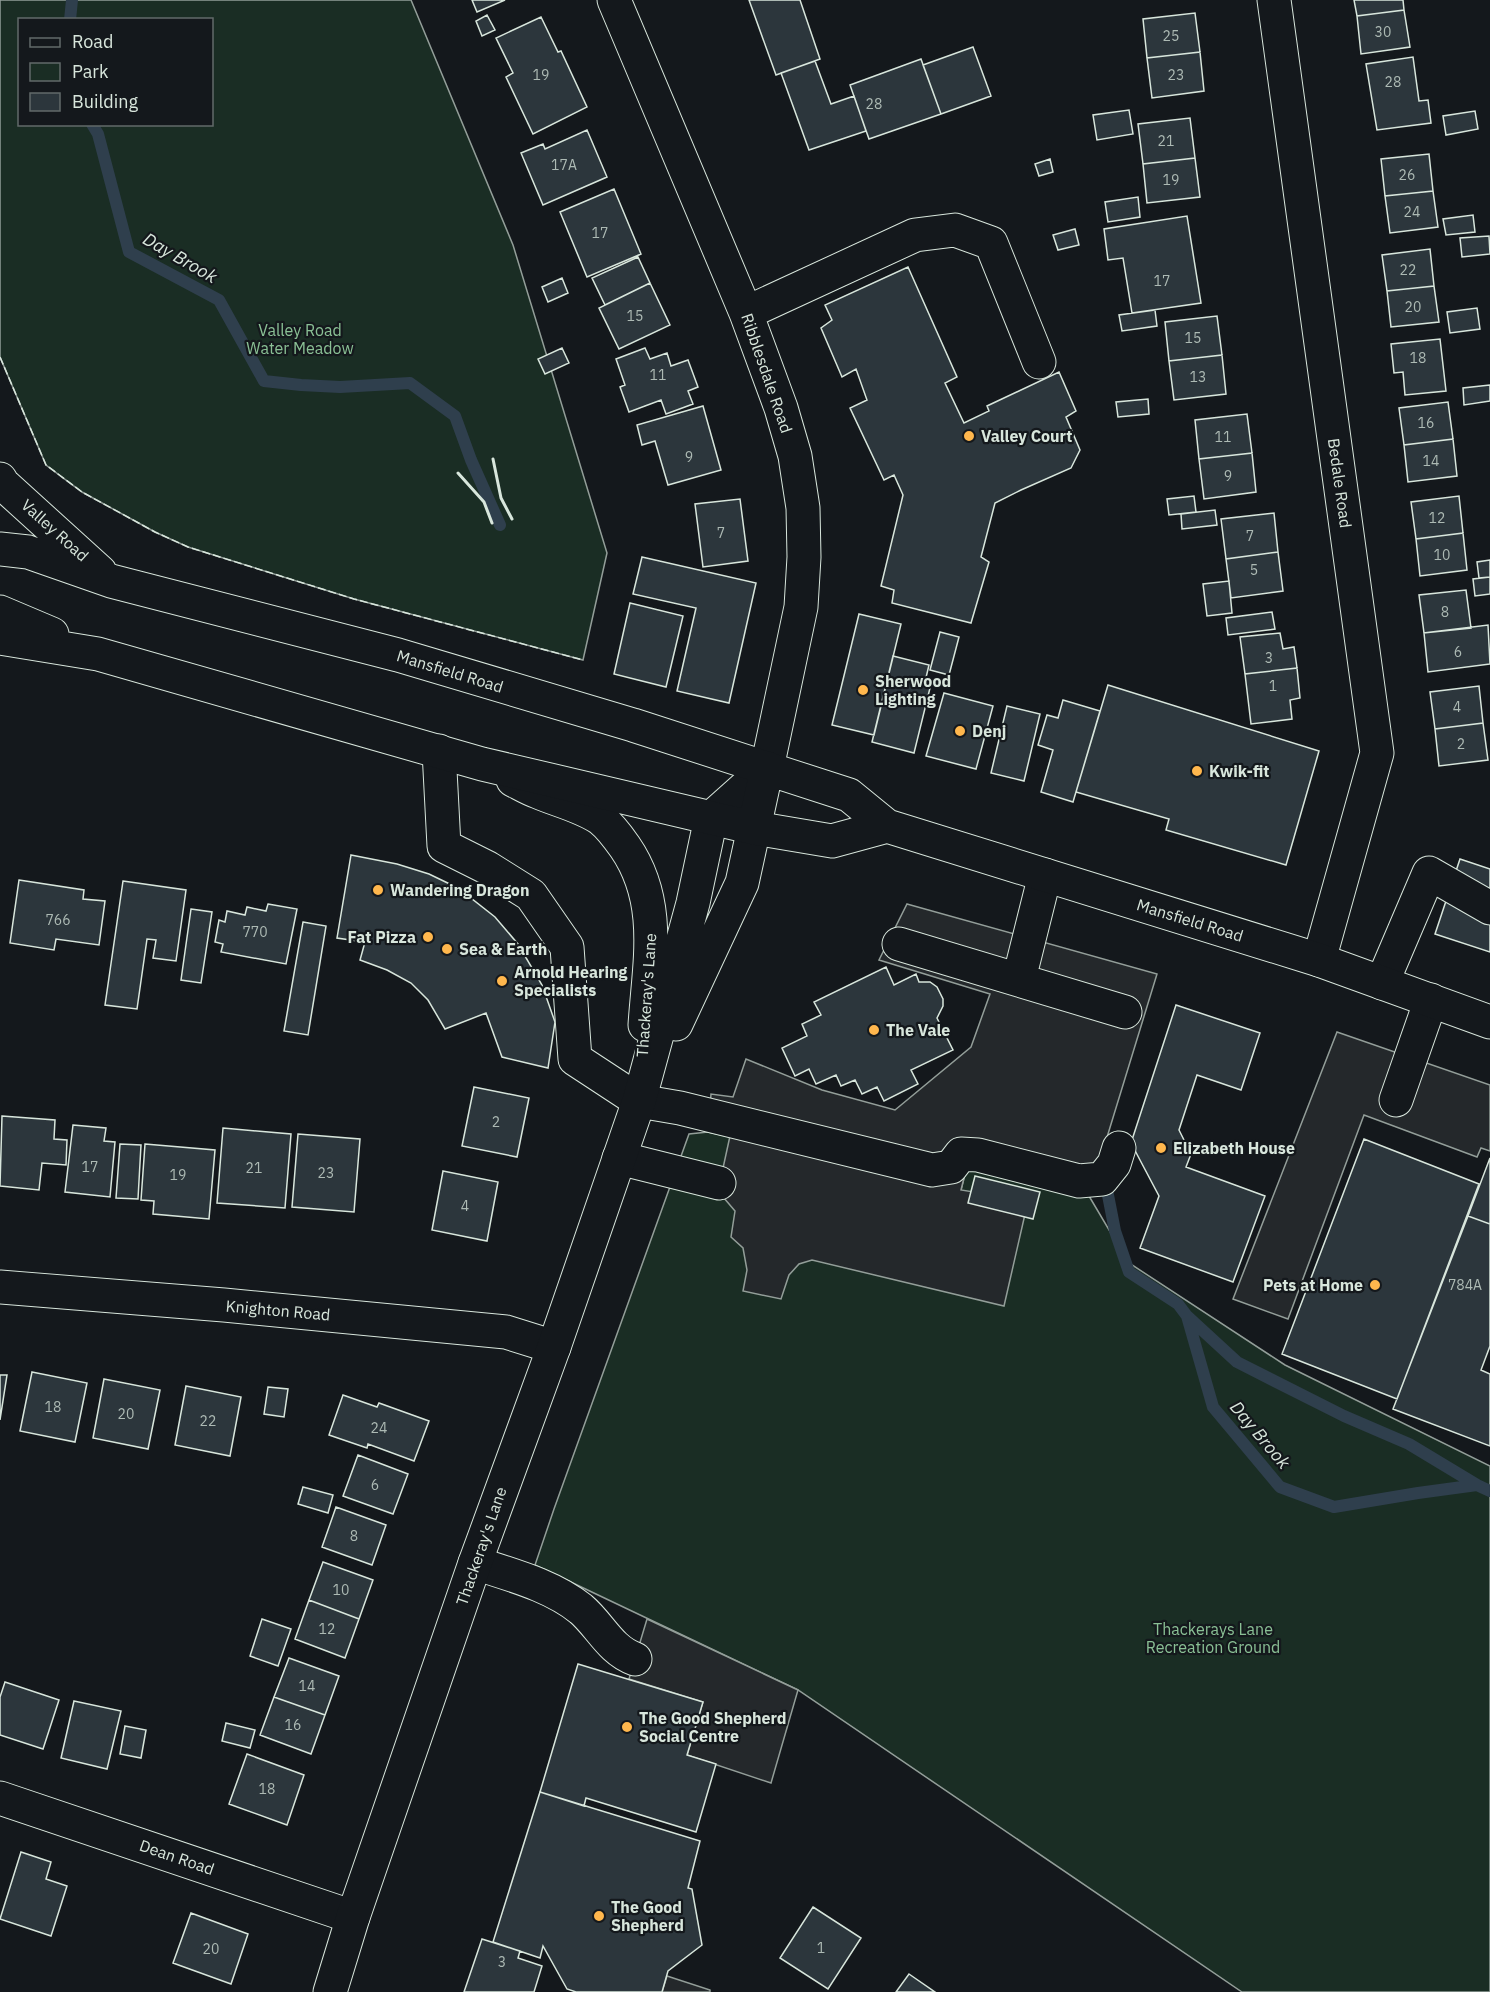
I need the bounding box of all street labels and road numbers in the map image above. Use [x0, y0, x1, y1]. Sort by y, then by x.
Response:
street label: Ribblesdale Road [737, 311, 797, 435]
street label: Bedale Road [1324, 437, 1356, 529]
street label: Valley Road [17, 495, 93, 565]
street label: Mansfield Road [394, 645, 506, 697]
street label: Mansfield Road [1134, 894, 1246, 946]
street label: Thackeray's Lane [632, 932, 660, 1058]
street label: Knighton Road [225, 1295, 331, 1325]
street label: Thackeray's Lane [451, 1484, 511, 1608]
street label: Dean Road [137, 1835, 217, 1879]

